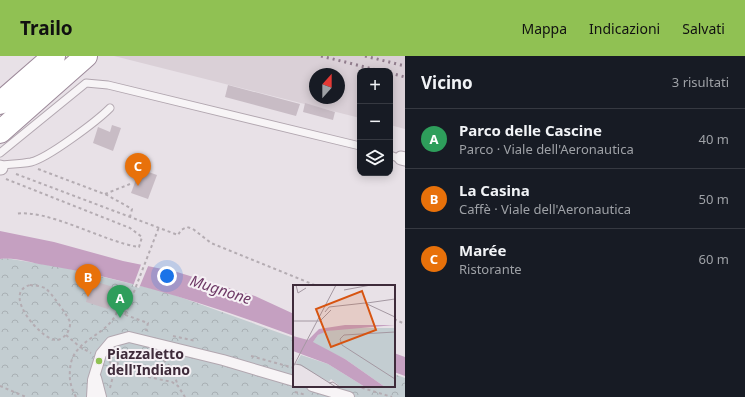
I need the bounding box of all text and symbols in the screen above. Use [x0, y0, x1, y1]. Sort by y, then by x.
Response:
text: Trailo [20, 15, 73, 41]
text: Mappa [521, 19, 567, 38]
text: Indicazioni [589, 19, 660, 38]
text: Salvati [682, 19, 725, 38]
north arrow [309, 68, 345, 104]
map controls [357, 68, 393, 176]
button: + [357, 68, 393, 104]
text: Vicino [421, 71, 473, 94]
text: 3 risultati [672, 73, 729, 91]
button: − [357, 104, 393, 140]
text: Parco delle Cascine [459, 120, 602, 140]
text: A [430, 130, 439, 148]
text: 40 m [699, 130, 729, 148]
button: layers [357, 140, 393, 176]
text: Parco · Viale dell'Aeronautica [459, 140, 634, 158]
pin: C [125, 153, 151, 186]
text: La Casina [459, 180, 530, 200]
text: B [430, 190, 438, 208]
text: 50 m [699, 190, 729, 208]
text: Caffè · Viale dell'Aeronautica [459, 200, 631, 218]
text: Marée [459, 240, 506, 260]
text: C [430, 250, 438, 268]
text: 60 m [699, 250, 729, 268]
text: Ristorante [459, 260, 522, 278]
pin: B [75, 264, 101, 297]
your location [157, 266, 177, 286]
water label: Mugnone [188, 270, 255, 308]
pin: A [107, 285, 133, 318]
inset map [293, 285, 395, 387]
place label: Piazzaletto dell'Indiano [107, 344, 190, 379]
marker: Piazzaletto dell'Indiano [94, 356, 104, 366]

